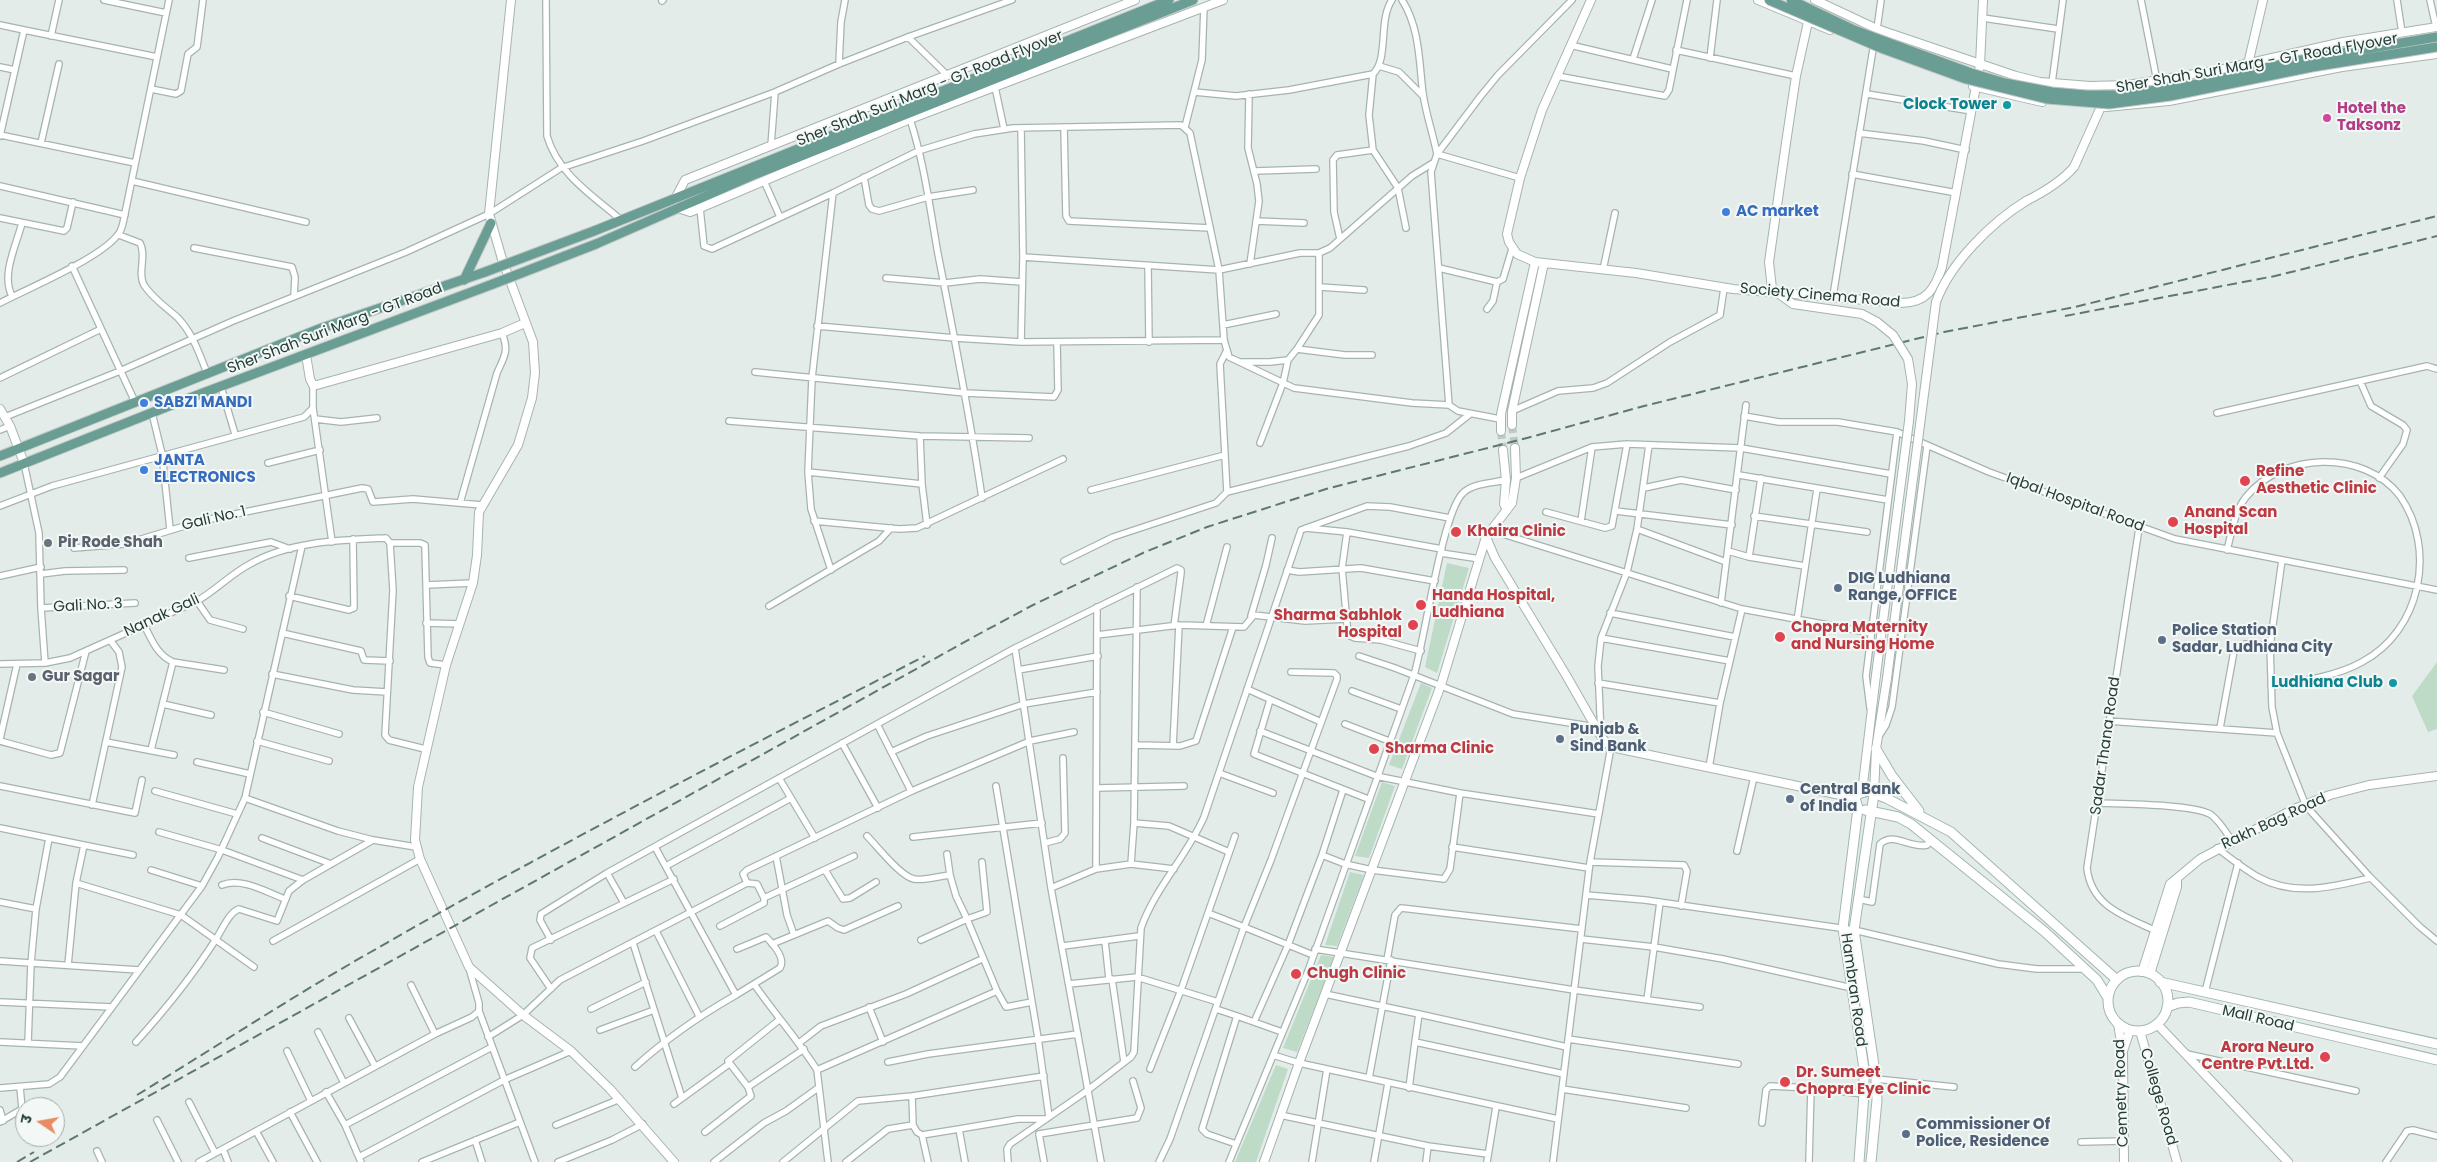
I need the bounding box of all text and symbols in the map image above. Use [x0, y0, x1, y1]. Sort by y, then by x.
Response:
street label: Sher Shah Suri Marg - GT Road Flyover [794, 27, 1066, 151]
street label: Sher Shah Suri Marg - GT Road Flyover [2115, 30, 2399, 98]
place label: Clock Tower [1903, 96, 1997, 114]
marker: Clock Tower [2001, 99, 2013, 111]
place label: Hotel the Taksonz [2337, 100, 2406, 135]
marker: Hotel the Taksonz [2321, 112, 2333, 124]
place label: AC market [1736, 203, 1819, 221]
marker: AC market [1720, 206, 1732, 218]
street label: Sher Shah Suri Marg - GT Road [225, 280, 445, 378]
street label: Society Cinema Road [1739, 280, 1901, 312]
place label: SABZI MANDI [154, 394, 252, 412]
marker: SABZI MANDI [138, 397, 150, 409]
place label: JANTA ELECTRONICS [154, 452, 256, 487]
place label: Refine Aesthetic Clinic [2256, 463, 2377, 498]
marker: JANTA ELECTRONICS [138, 464, 150, 476]
street label: Iqbal Hospital Road [2003, 470, 2147, 536]
marker: Refine Aesthetic Clinic [2238, 474, 2252, 488]
street label: Gali No. 1 [180, 503, 248, 535]
place label: Anand Scan Hospital [2184, 504, 2277, 539]
marker: Anand Scan Hospital [2166, 515, 2180, 529]
place label: Khaira Clinic [1467, 523, 1566, 541]
marker: Khaira Clinic [1449, 525, 1463, 539]
place label: Pir Rode Shah [58, 534, 163, 552]
marker: Pir Rode Shah [42, 537, 54, 549]
place label: DIG Ludhiana Range, OFFICE [1848, 570, 1957, 605]
marker: DIG Ludhiana Range, OFFICE [1832, 582, 1844, 594]
place label: Handa Hospital, Ludhiana [1432, 587, 1555, 622]
street label: Nanak Gali [121, 591, 203, 641]
street label: Gali No. 3 [53, 595, 123, 617]
marker: Handa Hospital, Ludhiana [1414, 598, 1428, 612]
place label: Sharma Sabhlok Hospital [1274, 607, 1402, 642]
marker: Sharma Sabhlok Hospital [1406, 618, 1420, 632]
place label: Chopra Maternity and Nursing Home [1791, 619, 1934, 654]
place label: Police Station Sadar, Ludhiana City [2172, 622, 2333, 657]
marker: Chopra Maternity and Nursing Home [1773, 630, 1787, 644]
marker: Police Station Sadar, Ludhiana City [2156, 634, 2168, 646]
place label: Gur Sagar [42, 668, 119, 686]
marker: Gur Sagar [26, 671, 38, 683]
place label: Ludhiana Club [2271, 674, 2383, 692]
street label: Sadar Thana Road [2087, 676, 2125, 816]
marker: Ludhiana Club [2387, 677, 2399, 689]
place label: Punjab & Sind Bank [1570, 721, 1647, 756]
marker: Punjab & Sind Bank [1554, 733, 1566, 745]
place label: Sharma Clinic [1385, 740, 1494, 758]
marker: Sharma Clinic [1367, 742, 1381, 756]
place label: Central Bank of India [1800, 781, 1901, 816]
street label: Rakh Bag Road [2219, 790, 2329, 854]
marker: Central Bank of India [1784, 793, 1796, 805]
street label: Hambran Road [1836, 932, 1870, 1048]
place label: Chugh Clinic [1307, 965, 1406, 983]
marker: Chugh Clinic [1289, 967, 1303, 981]
street label: Mall Road [2220, 1002, 2296, 1036]
street label: Cemetry Road [2111, 1039, 2133, 1147]
place label: Arora Neuro Centre Pvt.Ltd. [2202, 1039, 2314, 1074]
street label: College Road [2136, 1046, 2180, 1148]
marker: Arora Neuro Centre Pvt.Ltd. [2318, 1050, 2332, 1064]
place label: Dr. Sumeet Chopra Eye Clinic [1796, 1064, 1931, 1099]
marker: Dr. Sumeet Chopra Eye Clinic [1778, 1075, 1792, 1089]
north arrow [15, 1097, 65, 1147]
text: उ [16, 1113, 37, 1125]
place label: Commissioner Of Police, Residence [1916, 1116, 2050, 1151]
marker: Commissioner Of Police, Residence [1900, 1128, 1912, 1140]

